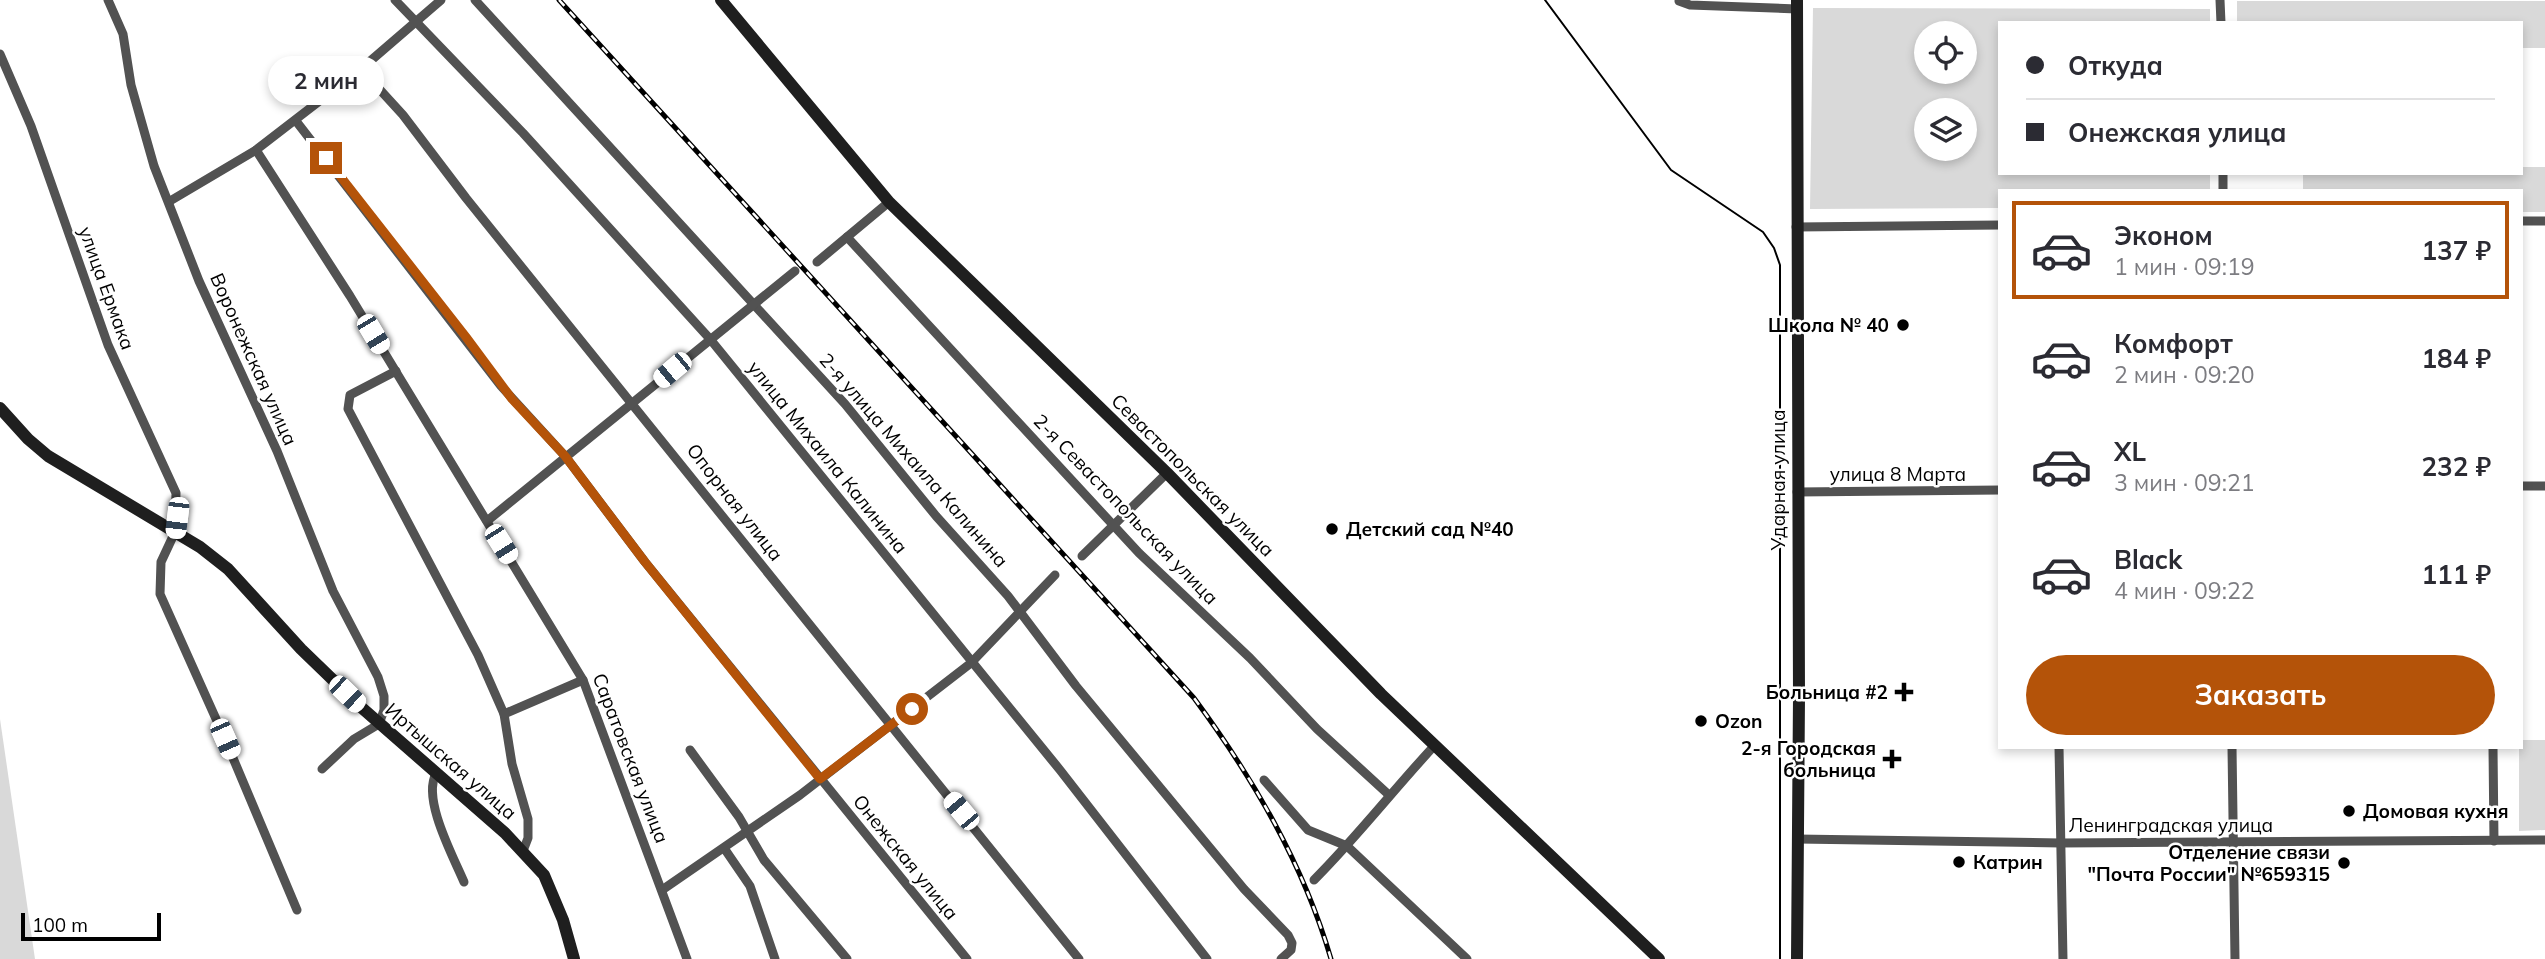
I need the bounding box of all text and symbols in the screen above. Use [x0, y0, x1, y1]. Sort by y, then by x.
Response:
map controls [1914, 21, 1977, 161]
button: locate [1914, 21, 1977, 84]
text: Откуда [2068, 49, 2163, 82]
callout: 2 мин [268, 57, 384, 106]
text: 2 мин [294, 66, 358, 95]
button: layers [1914, 98, 1977, 161]
text: Онежская улица [2068, 116, 2286, 149]
route end [310, 142, 342, 174]
icon: car [2030, 219, 2093, 282]
text: Эконом [2114, 219, 2213, 252]
street label: улица Ермака [74, 223, 140, 353]
text: 137 ₽ [2421, 234, 2491, 267]
text: 1 мин · 09:19 [2114, 252, 2254, 281]
street label: Воронежская улица [205, 269, 303, 449]
car [354, 311, 393, 357]
place label: Школа № 40 [1768, 313, 1889, 337]
marker: Школа № 40 [1895, 317, 1911, 333]
icon: car [2030, 327, 2093, 390]
text: Комфорт [2114, 327, 2233, 360]
text: 184 ₽ [2421, 342, 2491, 375]
car [650, 348, 695, 392]
street label: 2-я улица Михаила Калинина [814, 348, 1014, 572]
street label: улица Михаила Калинина [743, 356, 913, 558]
text: 2 мин · 09:20 [2114, 360, 2254, 389]
street label: Севастопольская улица [1106, 388, 1280, 562]
street label: 2-я Севастопольская улица [1029, 409, 1223, 609]
street label: Ударная улица [1766, 409, 1790, 552]
icon: car [2030, 435, 2093, 498]
text: XL [2114, 435, 2146, 468]
street label: Опорная улица [682, 439, 788, 565]
text: 232 ₽ [2421, 450, 2491, 483]
street label: улица 8 Марта [1830, 462, 1966, 486]
text: 3 мин · 09:21 [2114, 468, 2254, 497]
car [165, 496, 190, 540]
place label: Детский сад №40 [1346, 517, 1514, 541]
car [481, 521, 522, 567]
marker: Детский сад №40 [1324, 521, 1340, 537]
icon: car [2030, 543, 2093, 606]
text: Black [2114, 543, 2182, 576]
text: 111 ₽ [2421, 558, 2491, 591]
text: 4 мин · 09:22 [2114, 576, 2254, 605]
button: Заказать [2026, 655, 2495, 735]
street label: Саратовская улица [588, 670, 674, 846]
car [325, 672, 370, 716]
place label: Больница #2 [1766, 680, 1888, 704]
marker: Больница #2 [1894, 682, 1914, 702]
route start [896, 693, 928, 725]
street label: Иртышская улица [380, 697, 522, 825]
place label: Ozon [1715, 709, 1762, 733]
marker: Ozon [1693, 713, 1709, 729]
car [207, 716, 244, 762]
place label: 2-я Городская больница [1741, 736, 1876, 782]
marker: 2-я Городская больница [1882, 749, 1902, 769]
car [940, 788, 983, 834]
street label: Онежская улица [848, 790, 964, 924]
place label: Домовая кухня [2363, 799, 2509, 823]
marker: Домовая кухня [2341, 803, 2357, 819]
street label: Ленинградская улица [2069, 813, 2273, 837]
place label: Отделение связи "Почта России" №659315 [2088, 840, 2330, 886]
place label: Катрин [1973, 850, 2043, 874]
marker: Катрин [1951, 854, 1967, 870]
marker: Отделение связи "Почта России" №659315 [2336, 855, 2352, 871]
scale bar [21, 910, 161, 942]
text: 100 m [32, 913, 88, 937]

